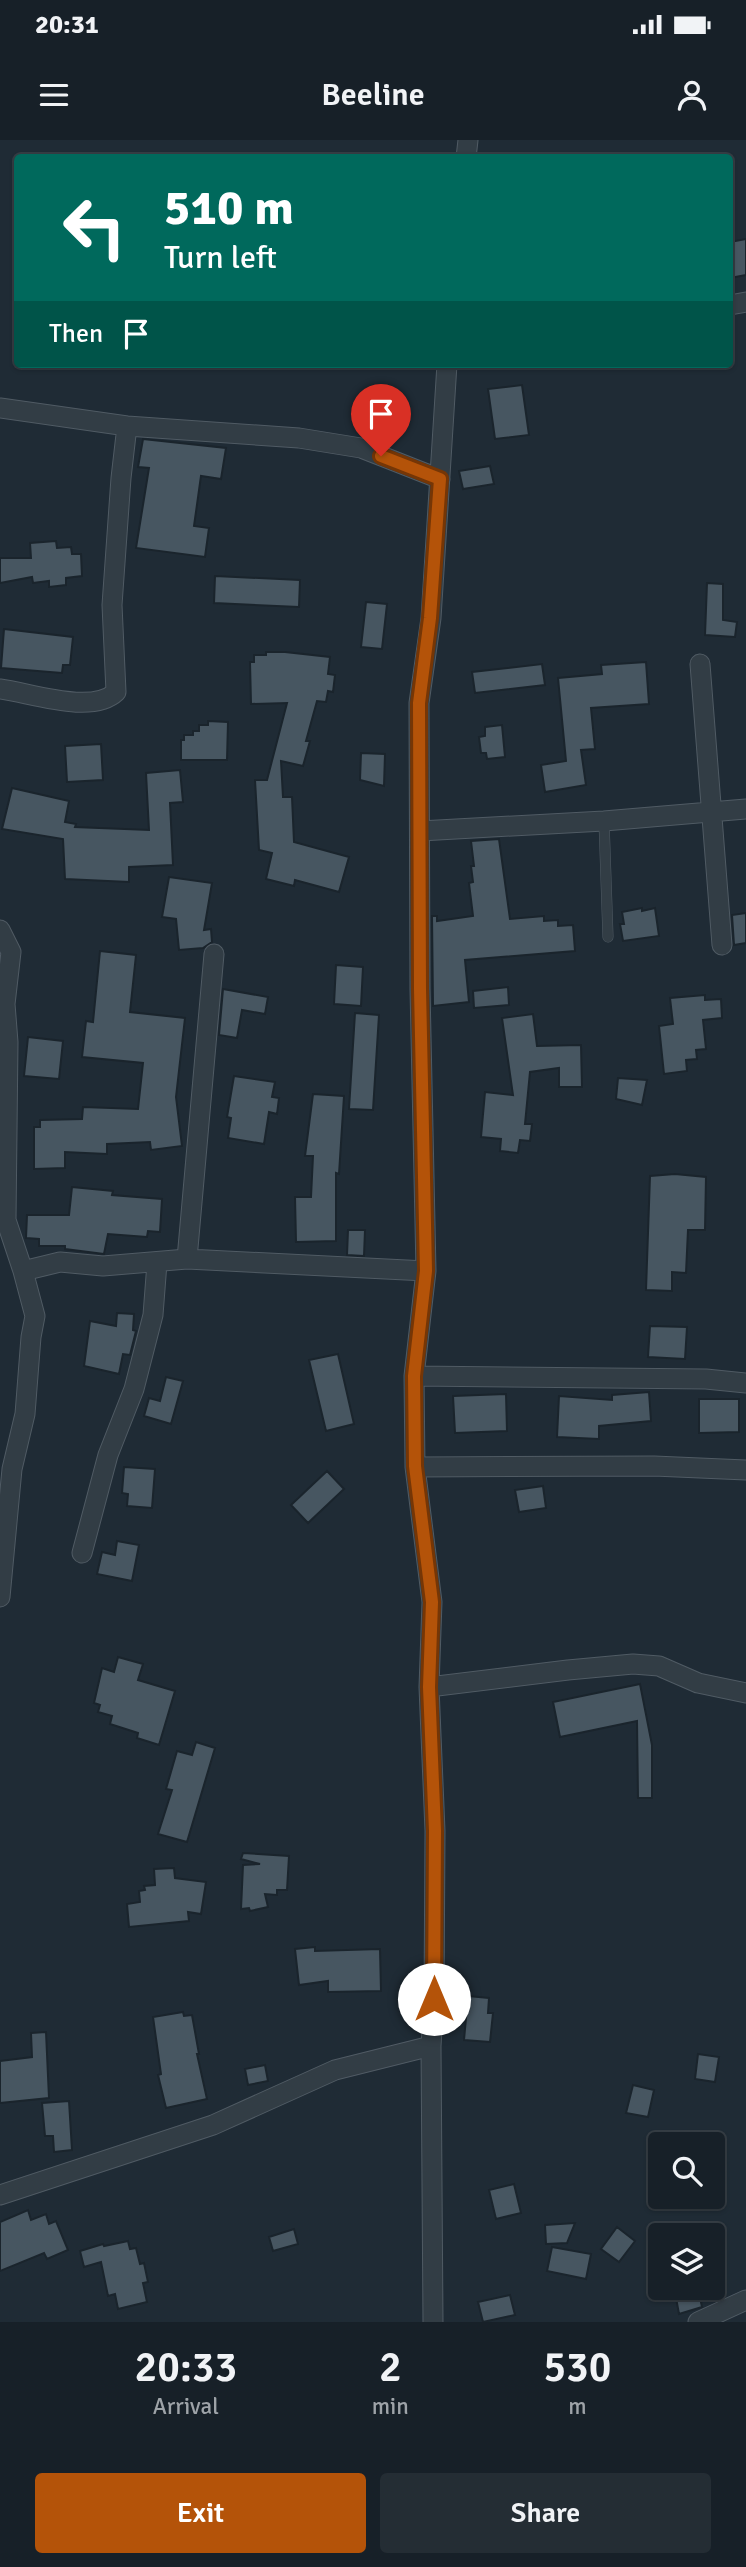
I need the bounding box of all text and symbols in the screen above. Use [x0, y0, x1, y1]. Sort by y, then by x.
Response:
text: 20:31 [35, 9, 99, 41]
text: Beeline [321, 75, 425, 114]
icon: menu [35, 76, 73, 114]
icon: person [673, 76, 711, 114]
text: 510 m [164, 178, 294, 238]
icon: left [49, 182, 140, 273]
text: Turn left [164, 238, 277, 277]
icon: arrive [117, 315, 155, 353]
text: Then [49, 318, 103, 350]
pin [351, 384, 411, 456]
icon: arrive [362, 395, 400, 433]
position arrow [397, 1962, 471, 2036]
map controls [648, 2132, 725, 2300]
button: search [648, 2132, 725, 2209]
button: layers [648, 2223, 725, 2300]
text: 20:33 [135, 2342, 237, 2393]
text: 2 [379, 2342, 402, 2393]
text: 530 [543, 2342, 611, 2393]
text: Arrival [153, 2392, 219, 2421]
text: min [372, 2392, 409, 2421]
text: m [568, 2392, 587, 2421]
button: Exit [35, 2473, 366, 2553]
button: Share [380, 2473, 711, 2553]

